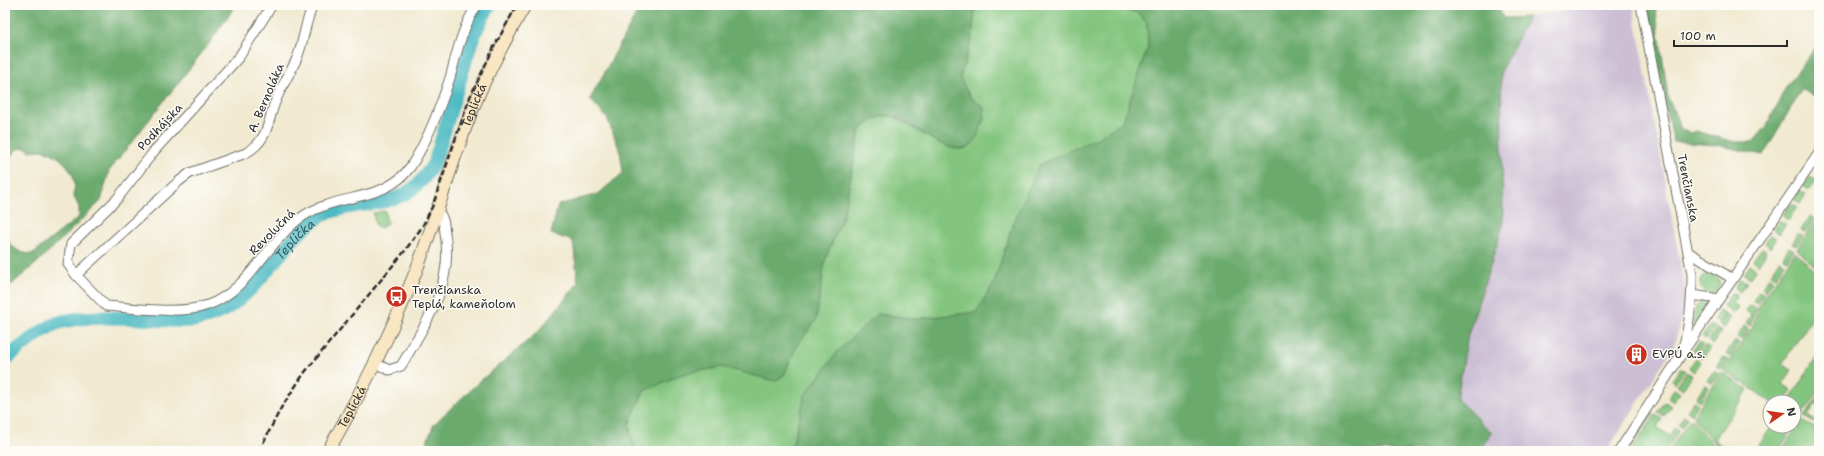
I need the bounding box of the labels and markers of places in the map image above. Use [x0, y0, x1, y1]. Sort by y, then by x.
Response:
place label: Trenčianska Teplá, kameňolom [412, 282, 516, 312]
bus stop icon: Trenčianska Teplá, kameňolom [383, 284, 409, 310]
building icon: EVPÚ a.s. [1623, 341, 1649, 367]
place label: EVPÚ a.s. [1652, 346, 1705, 362]

